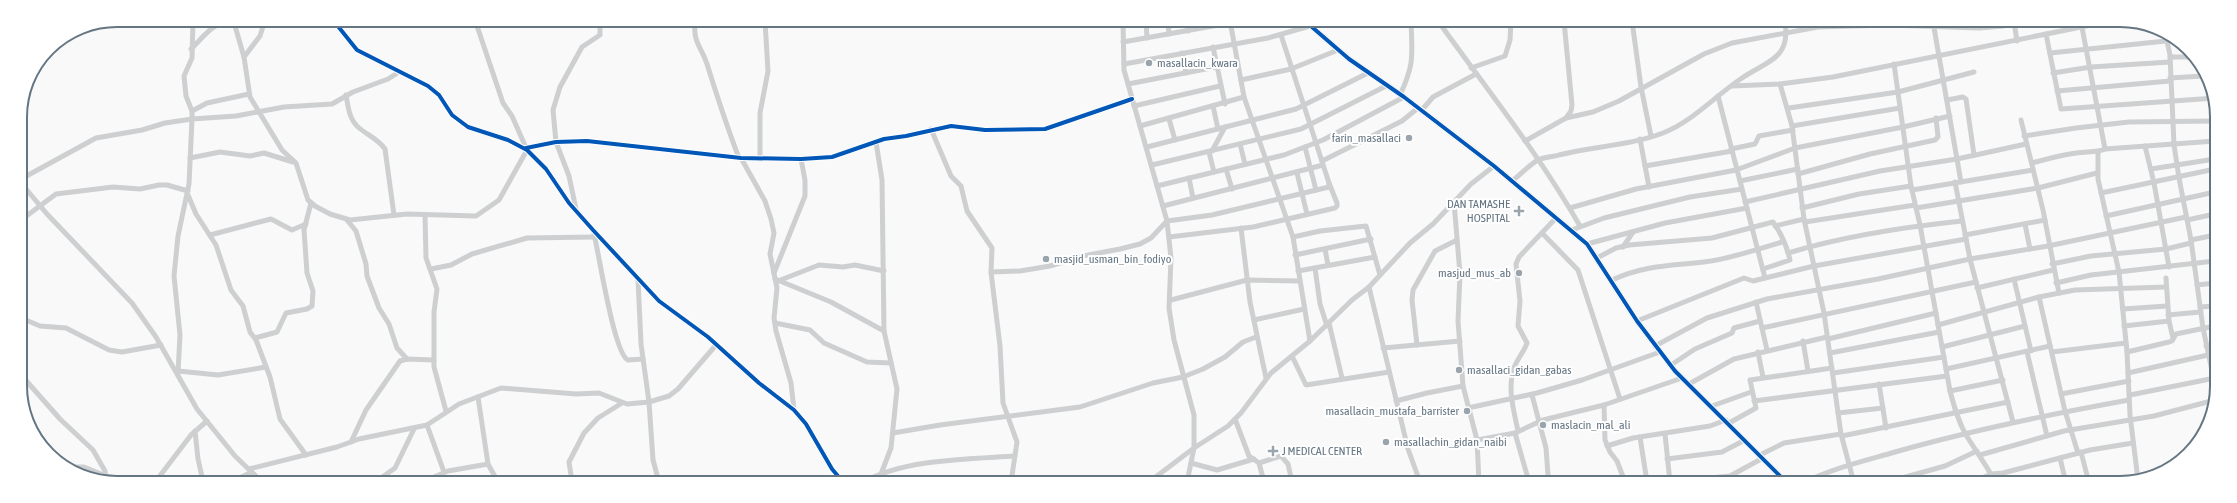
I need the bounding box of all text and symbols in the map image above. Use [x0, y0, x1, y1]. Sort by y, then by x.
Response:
place label: masallacin_kwara [1157, 56, 1238, 70]
marker: masallacin_kwara [1144, 58, 1154, 68]
place label: farin_masallaci [1332, 131, 1401, 145]
marker: farin_masallaci [1404, 133, 1414, 143]
place label: DAN TAMASHE HOSPITAL [1447, 197, 1510, 225]
marker: DAN TAMASHE HOSPITAL [1513, 205, 1525, 217]
place label: masjid_usman_bin_fodiyo [1054, 252, 1172, 266]
marker: masjid_usman_bin_fodiyo [1041, 254, 1051, 264]
place label: masjud_mus_ab [1438, 266, 1511, 280]
marker: masjud_mus_ab [1514, 268, 1524, 278]
place label: masallaci_gidan_gabas [1467, 363, 1571, 377]
marker: masallaci_gidan_gabas [1454, 365, 1464, 375]
place label: masallacin_mustafa_barrister [1325, 404, 1459, 418]
marker: masallacin_mustafa_barrister [1462, 406, 1472, 416]
place label: maslacin_mal_ali [1551, 418, 1630, 432]
marker: maslacin_mal_ali [1538, 420, 1548, 430]
place label: masallachin_gidan_naibi [1394, 435, 1507, 449]
marker: masallachin_gidan_naibi [1381, 437, 1391, 447]
place label: J MEDICAL CENTER [1282, 444, 1362, 458]
marker: J MEDICAL CENTER [1267, 445, 1279, 457]

